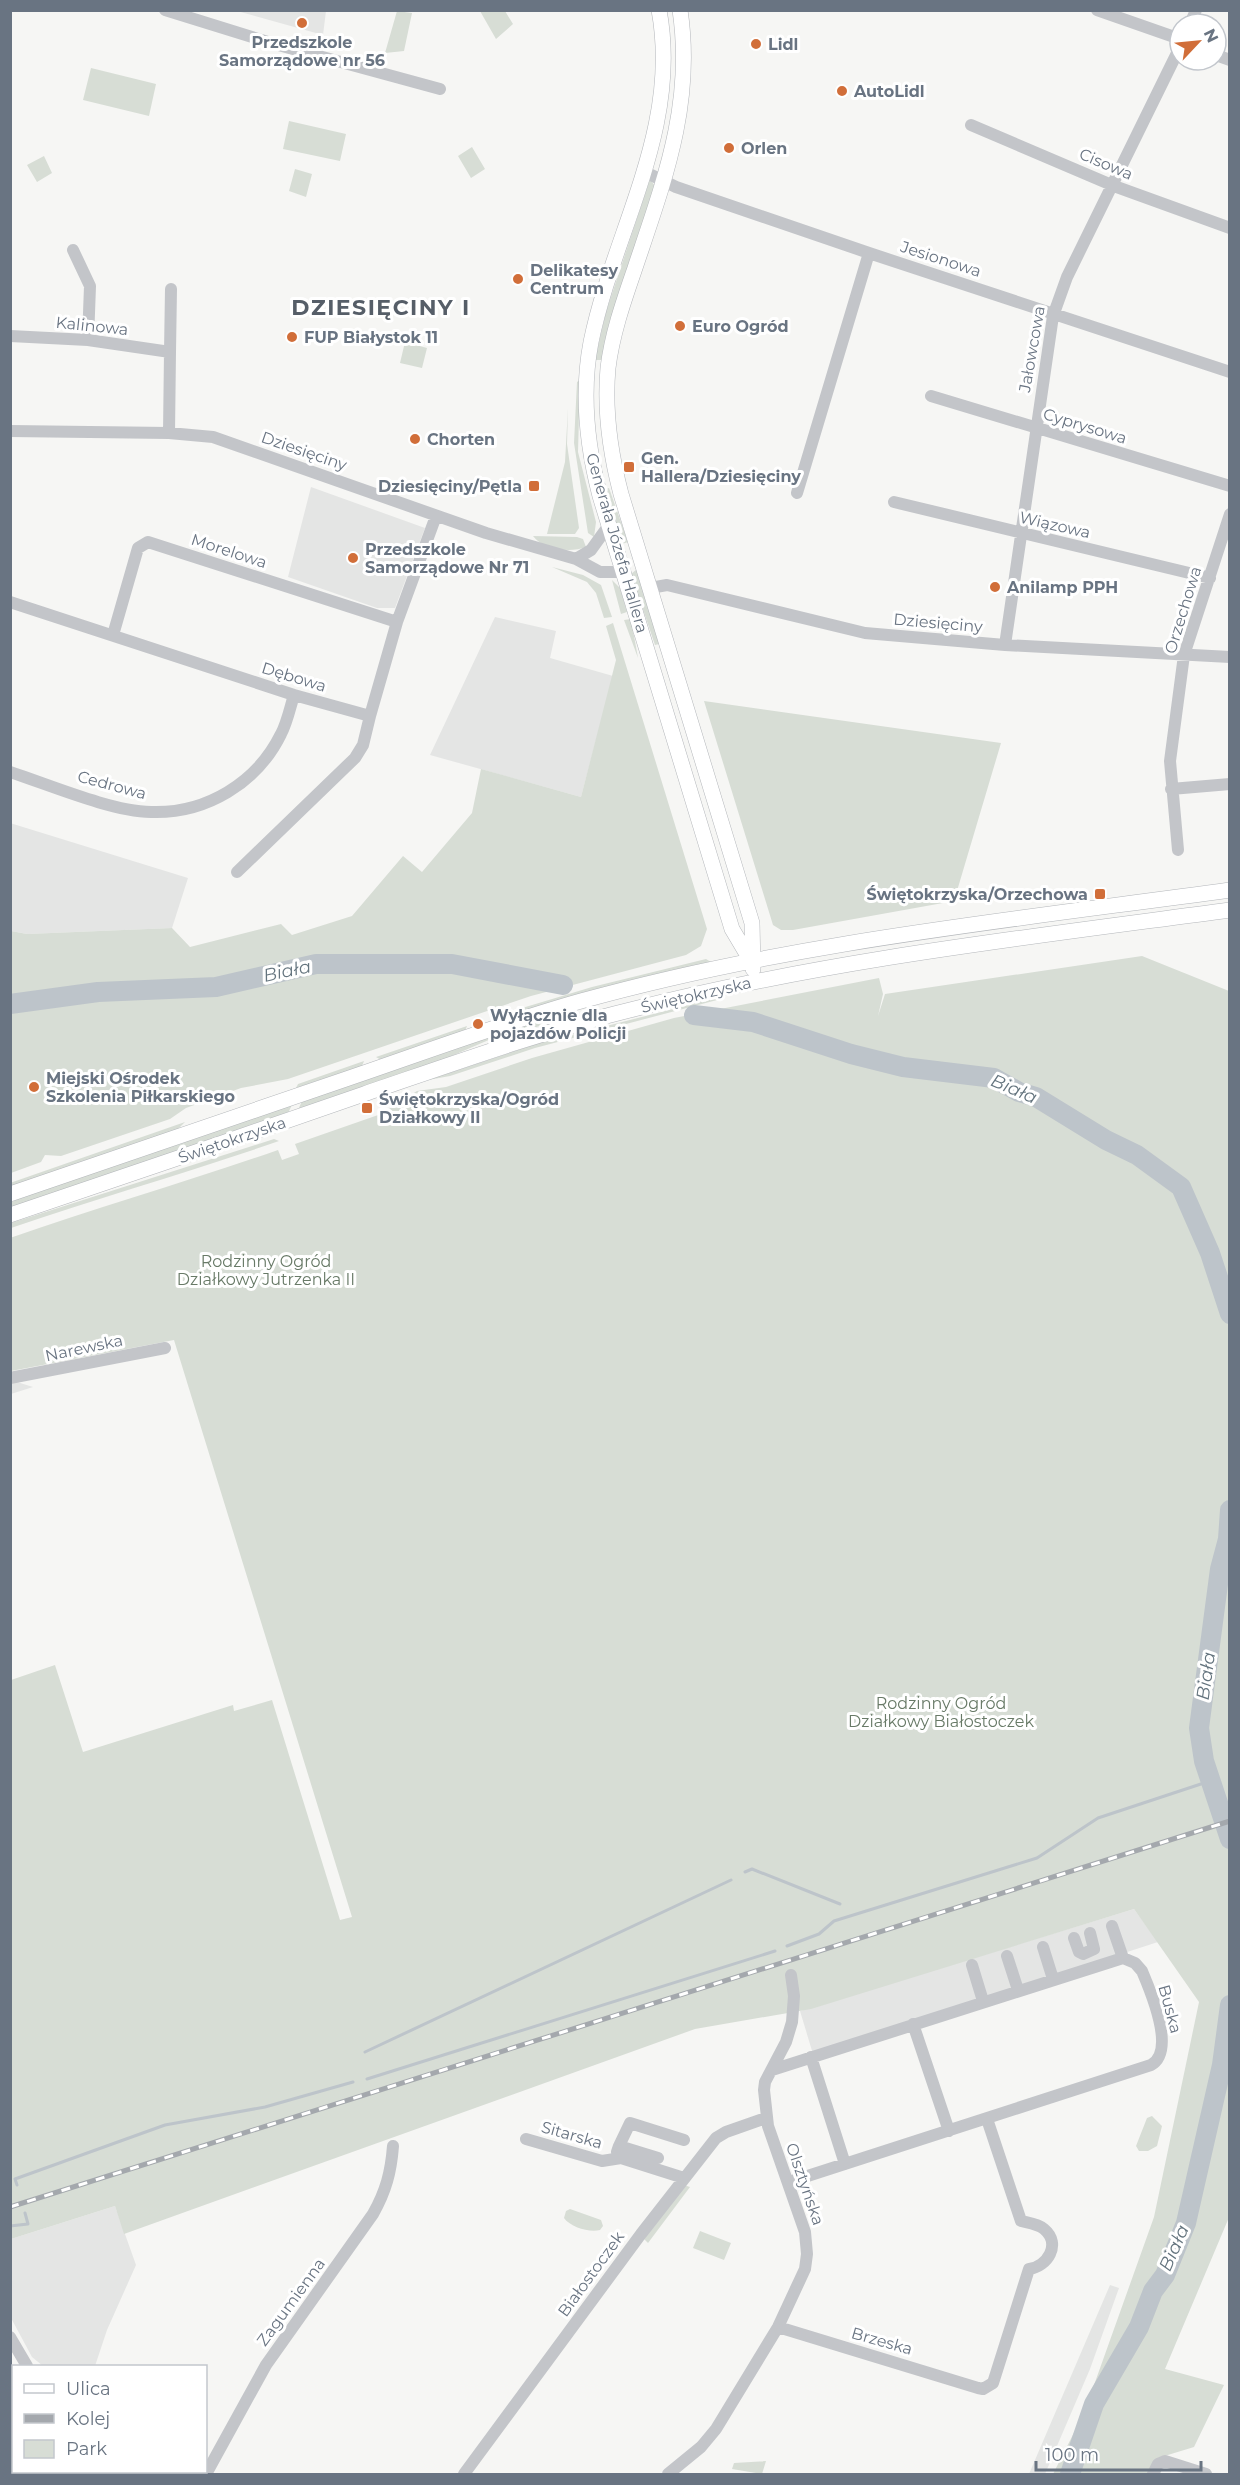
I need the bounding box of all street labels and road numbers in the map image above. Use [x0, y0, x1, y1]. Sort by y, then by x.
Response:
street label: Cisowa [1076, 144, 1136, 184]
street label: Jesionowa [897, 237, 984, 281]
street label: Jałowcowa [1015, 304, 1049, 395]
street label: Kalinowa [55, 313, 129, 339]
street label: Cyprysowa [1041, 404, 1129, 448]
street label: Dziesięciny [259, 427, 350, 475]
street label: Generała Józefa Hallera [582, 451, 652, 635]
street label: Wiązowa [1018, 508, 1092, 542]
street label: Morelowa [189, 530, 269, 572]
street label: Orzechowa [1161, 564, 1205, 656]
street label: Dziesięciny [893, 610, 984, 636]
street label: Dębowa [259, 658, 329, 696]
street label: Cedrowa [75, 767, 149, 803]
street label: Świętokrzyska [639, 973, 753, 1017]
street label: Świętokrzyska [176, 1113, 288, 1167]
street label: Narewska [43, 1331, 125, 1365]
street label: Buska [1154, 1983, 1186, 2035]
street label: Sitarska [539, 2117, 605, 2153]
street label: Olsztyńska [782, 2140, 828, 2228]
street label: Białostoczek [554, 2227, 628, 2320]
street label: Zagumienna [253, 2255, 329, 2349]
street label: Brzeska [849, 2323, 915, 2359]

